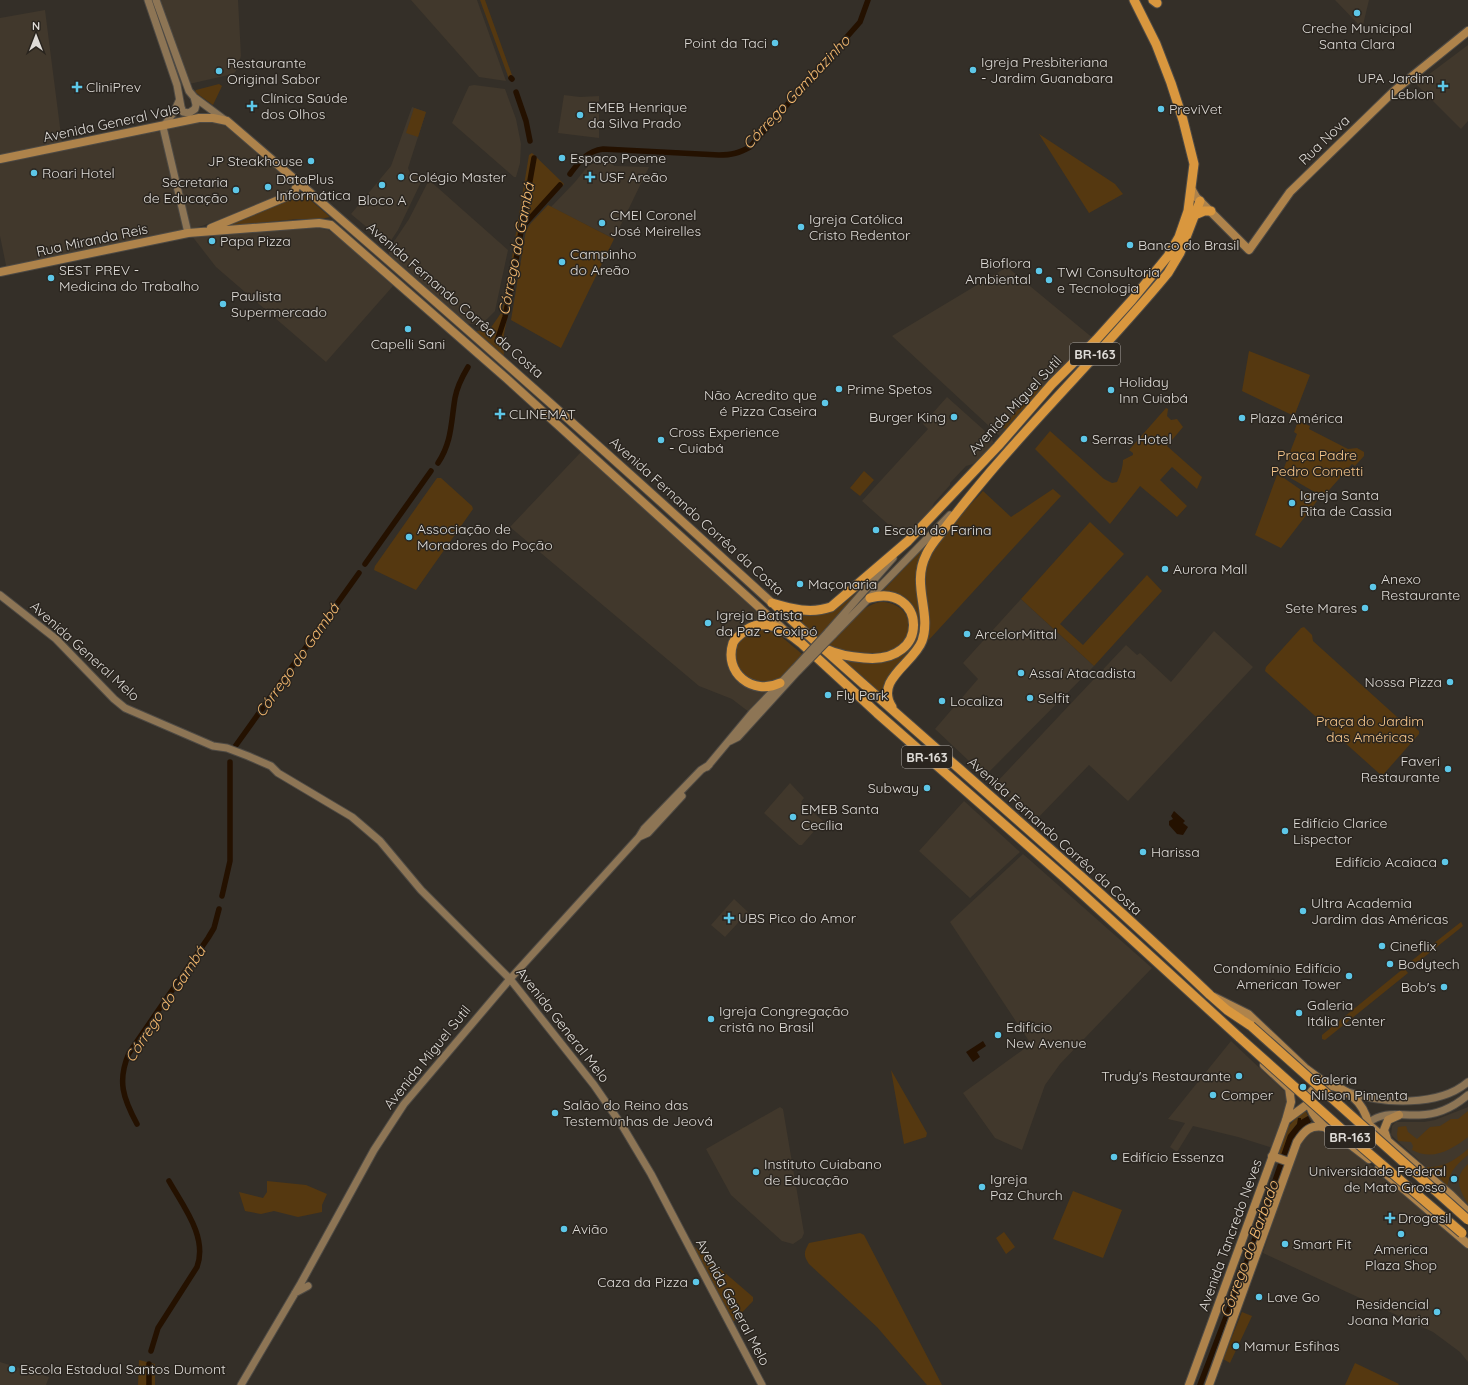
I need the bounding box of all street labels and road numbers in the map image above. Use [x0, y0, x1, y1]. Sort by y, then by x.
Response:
street label: Avenida General Vale [41, 100, 181, 146]
street label: Rua Nova [1295, 111, 1353, 169]
street label: Avenida Fernando Corrêa da Costa [363, 218, 547, 382]
street label: Rua Miranda Reis [35, 219, 149, 261]
road number: BR-163 [1070, 343, 1120, 365]
street label: Avenida Miguel Sutil [965, 352, 1065, 458]
street label: Avenida Fernando Corrêa da Costa [606, 433, 788, 599]
street label: Avenida General Melo [27, 597, 143, 705]
road number: BR-163 [902, 746, 952, 768]
street label: Avenida Fernando Corrêa da Costa [964, 753, 1146, 919]
street label: Avenida General Melo [512, 964, 614, 1086]
street label: Avenida Miguel Sutil [380, 1001, 474, 1113]
road number: BR-163 [1325, 1126, 1375, 1148]
street label: Avenida Tancredo Neves [1194, 1157, 1266, 1313]
street label: Avenida General Melo [692, 1235, 774, 1369]

